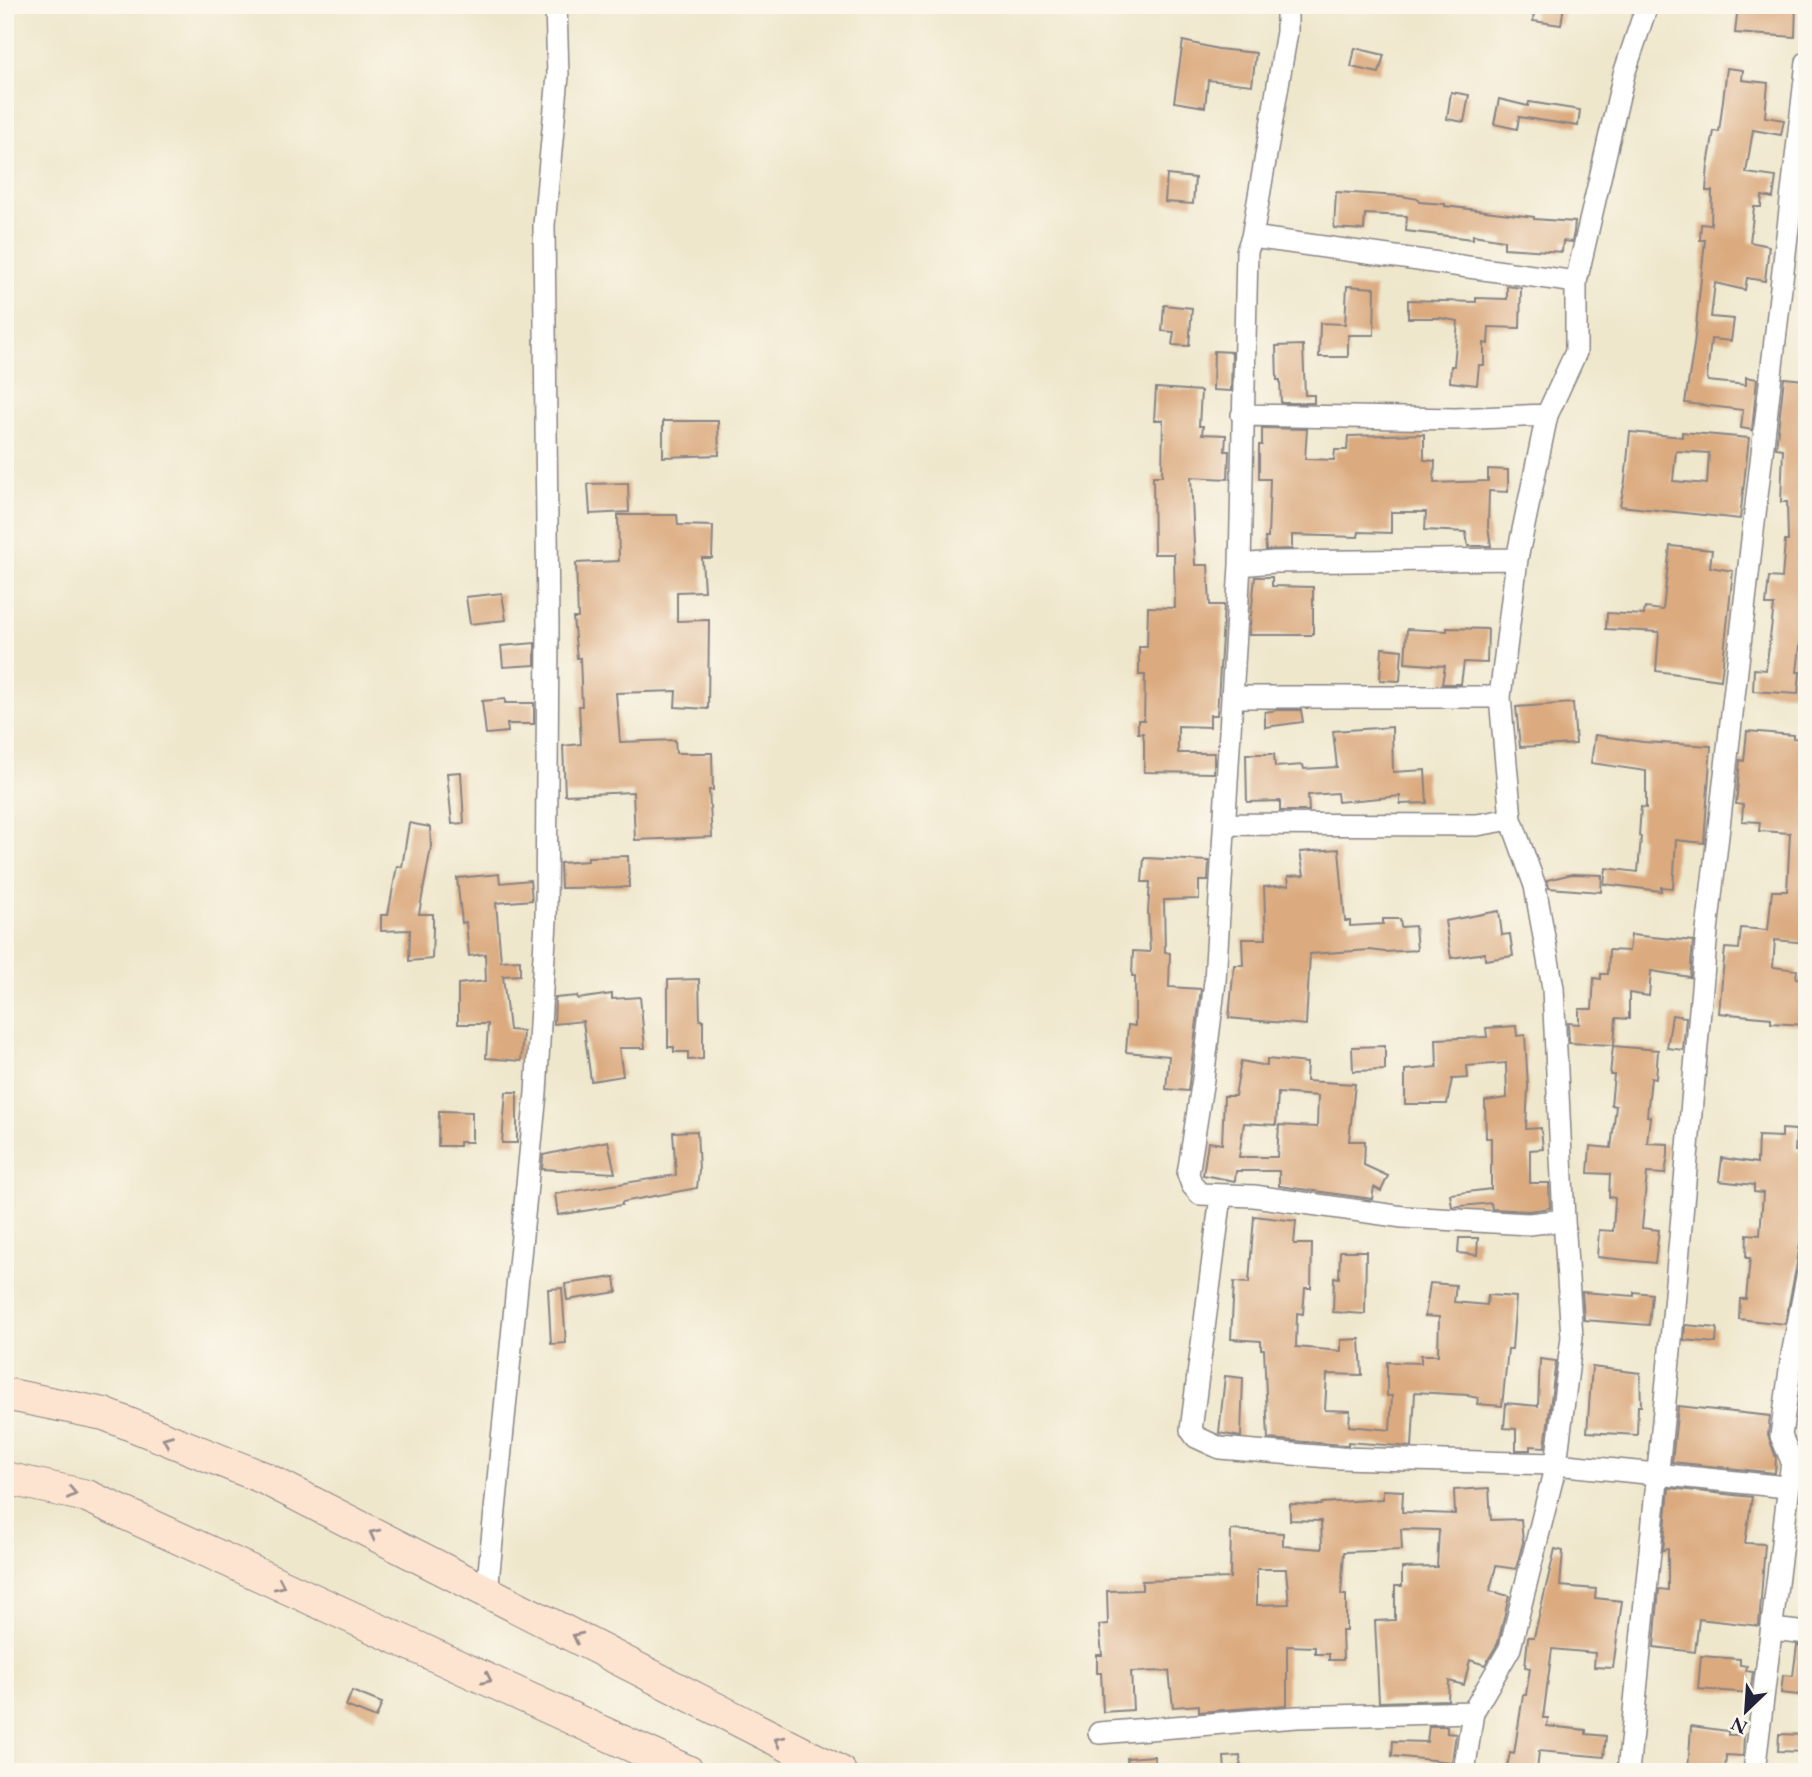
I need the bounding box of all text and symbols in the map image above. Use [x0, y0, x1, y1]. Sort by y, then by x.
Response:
one-way arrow [162, 1434, 174, 1448]
one-way arrow [66, 1485, 78, 1499]
one-way arrow [369, 1529, 381, 1542]
one-way arrow [273, 1576, 285, 1590]
one-way arrow [572, 1632, 584, 1646]
one-way arrow [480, 1671, 492, 1685]
north arrow [1710, 1676, 1780, 1746]
text: N [1726, 1711, 1751, 1741]
one-way arrow [774, 1735, 786, 1749]

